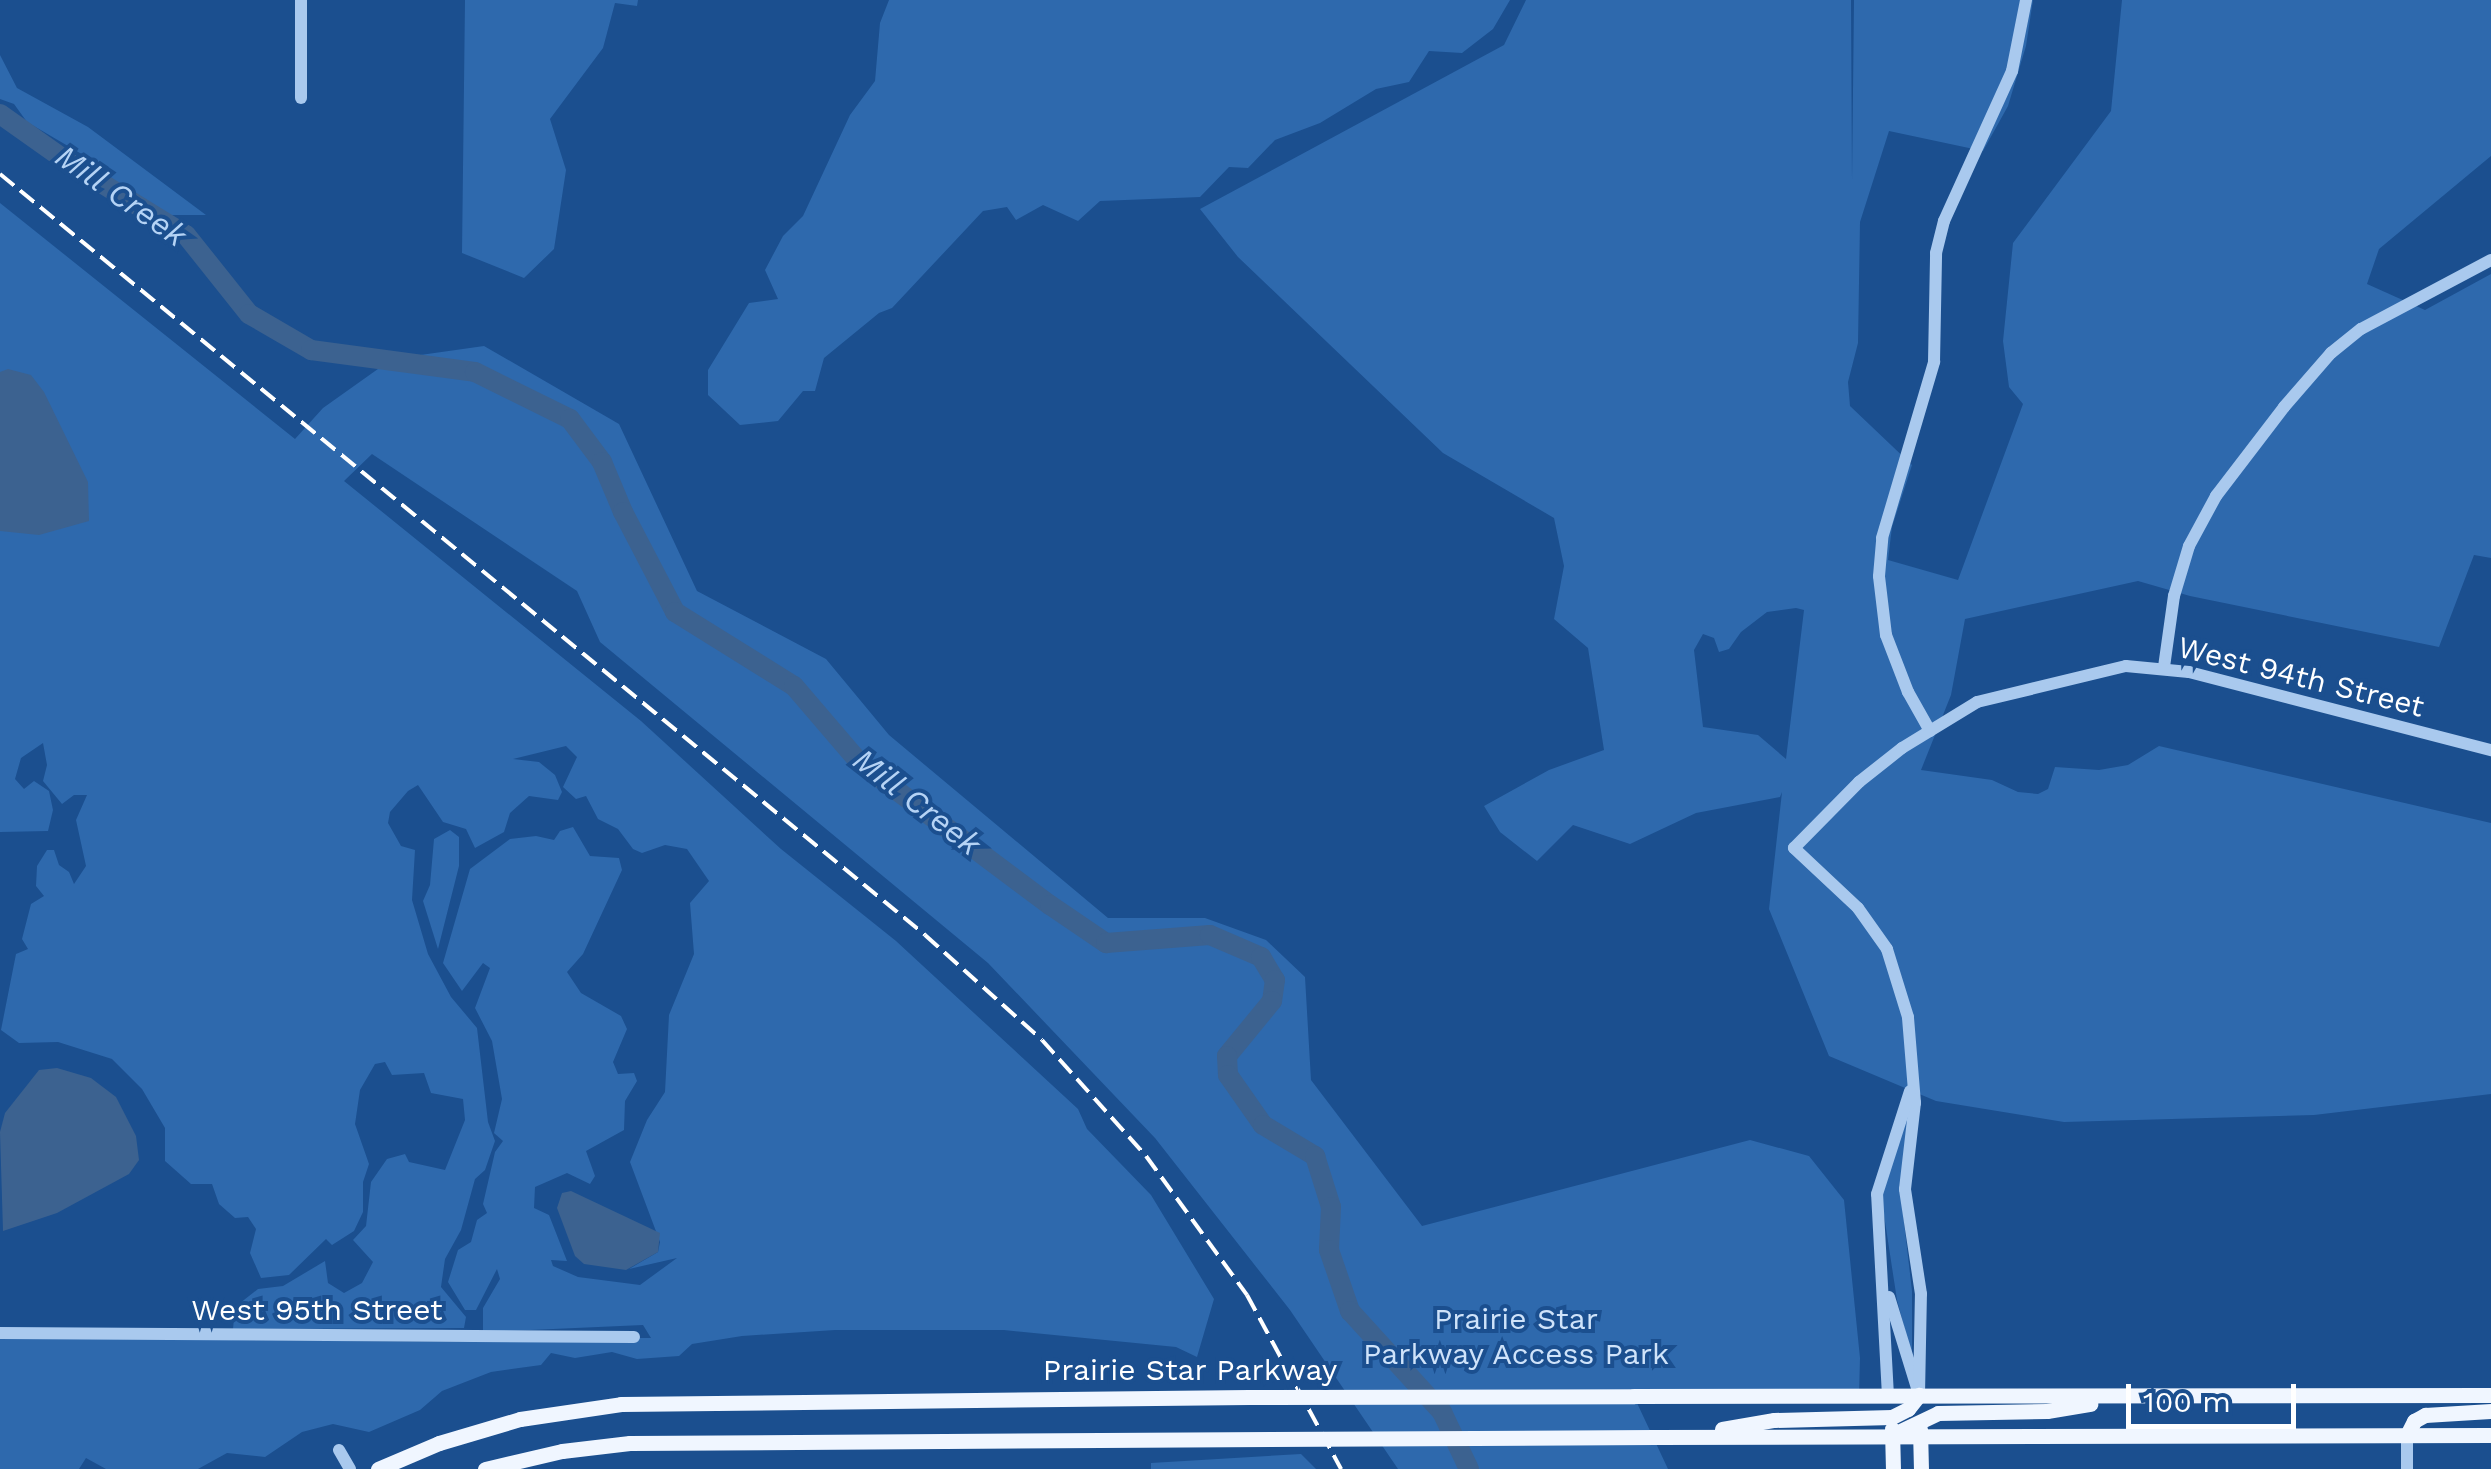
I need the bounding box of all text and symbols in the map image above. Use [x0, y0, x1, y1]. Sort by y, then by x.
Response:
water label: Mill Creek [48, 137, 194, 255]
street label: West 94th Street [2174, 629, 2428, 725]
water label: Mill Creek [845, 740, 989, 864]
street label: West 95th Street [191, 1292, 443, 1328]
park label: Prairie Star Parkway Access Park [1362, 1301, 1670, 1372]
street label: Prairie Star Parkway [1043, 1352, 1337, 1388]
scale bar [2131, 1364, 2301, 1426]
text: 100 m [2143, 1384, 2231, 1419]

